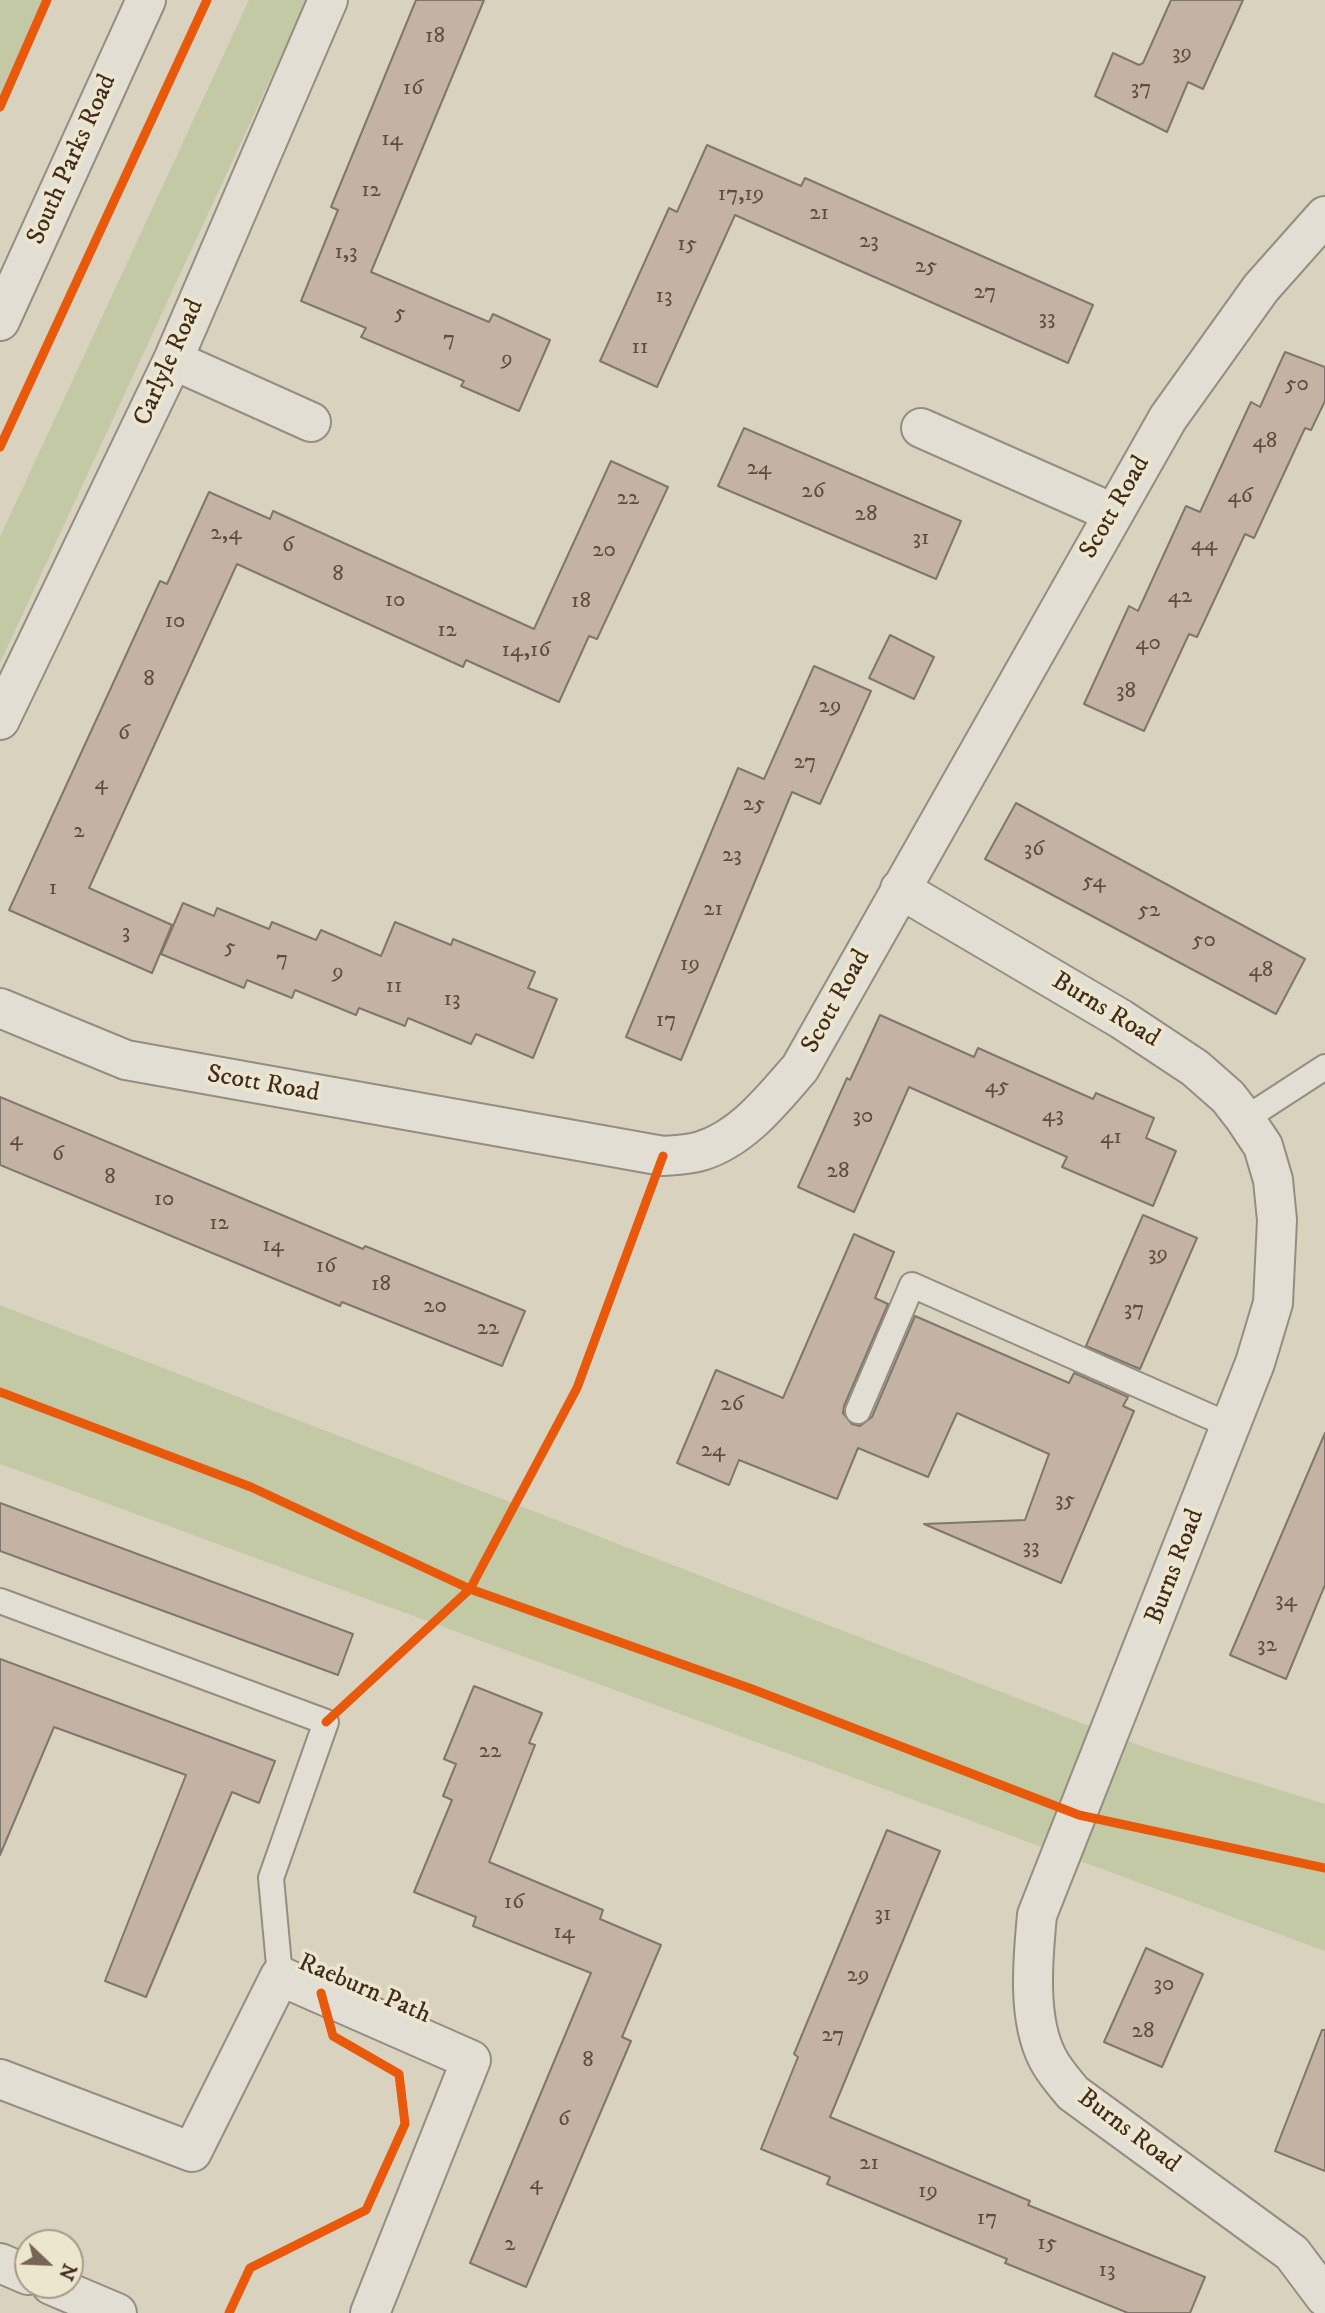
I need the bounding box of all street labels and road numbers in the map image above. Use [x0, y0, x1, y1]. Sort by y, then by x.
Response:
street label: South Parks Road [22, 70, 124, 250]
street label: Carlyle Road [128, 295, 212, 431]
street label: Scott Road [1074, 451, 1158, 565]
street label: Scott Road [796, 945, 878, 1059]
street label: Burns Road [1045, 967, 1165, 1055]
street label: Scott Road [204, 1060, 322, 1110]
street label: Burns Road [1140, 1505, 1212, 1629]
street label: Raeburn Path [293, 1948, 435, 2032]
street label: Burns Road [1071, 2083, 1185, 2181]

